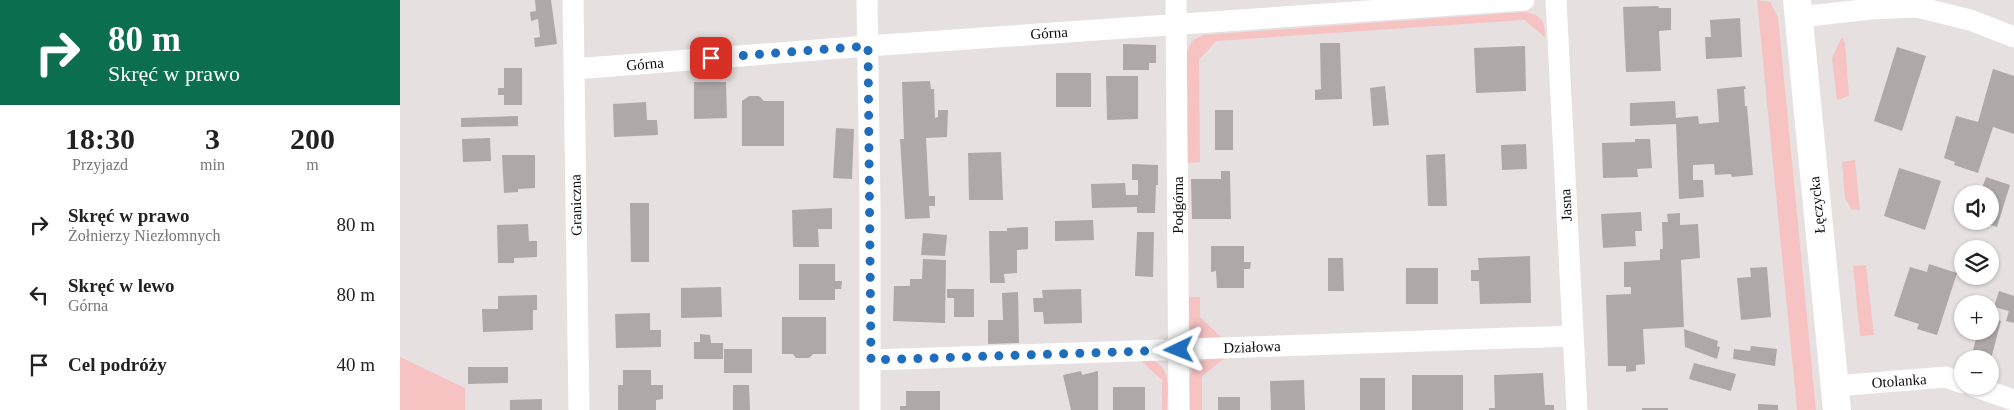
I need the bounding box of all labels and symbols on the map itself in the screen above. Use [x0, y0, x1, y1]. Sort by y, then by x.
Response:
street label: Górna [1030, 24, 1069, 42]
pin [690, 37, 732, 79]
street label: Górna [626, 54, 665, 74]
street label: Graniczna [567, 174, 585, 236]
street label: Łęczycka [1806, 175, 1828, 234]
street label: Podgórna [1170, 176, 1186, 234]
street label: Jasna [1557, 188, 1575, 222]
position arrow [1152, 323, 1204, 375]
street label: Działowa [1223, 338, 1281, 356]
street label: Otolanka [1871, 371, 1927, 391]

